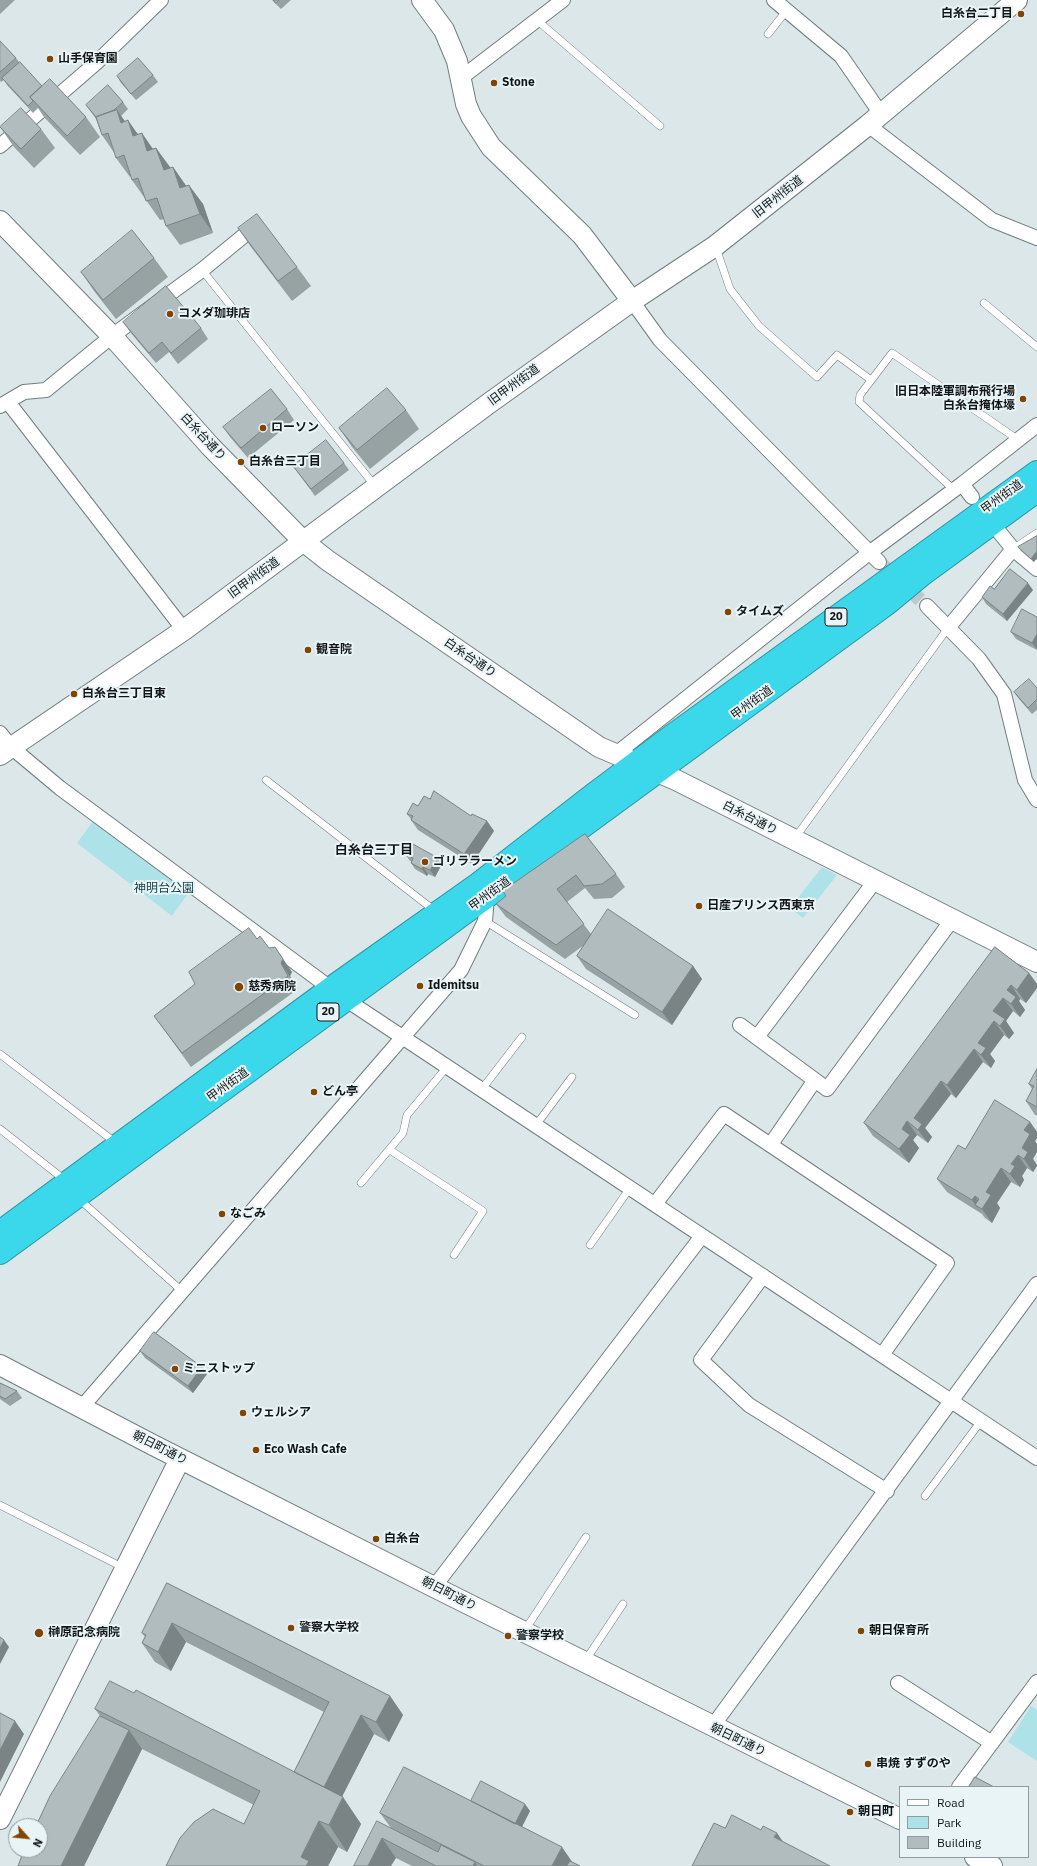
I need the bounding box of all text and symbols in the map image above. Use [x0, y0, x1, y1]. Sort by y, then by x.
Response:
place label: 白糸台二丁目 [941, 7, 1013, 21]
marker: 白糸台二丁目 [1016, 9, 1026, 19]
place label: 山手保育園 [58, 52, 118, 66]
marker: 山手保育園 [45, 54, 55, 64]
place label: Stone [502, 76, 535, 90]
marker: Stone [489, 78, 499, 88]
street label: 旧甲州街道 [750, 173, 806, 221]
place label: コメダ珈琲店 [178, 307, 250, 321]
marker: コメダ珈琲店 [165, 309, 175, 319]
street label: 旧甲州街道 [485, 362, 543, 408]
place label: 旧日本陸軍調布飛行場 白糸台掩体壕 [895, 385, 1015, 413]
marker: 旧日本陸軍調布飛行場 白糸台掩体壕 [1018, 394, 1028, 404]
street label: 白糸台通り [177, 410, 229, 464]
place label: ローソン [271, 421, 319, 435]
marker: ローソン [258, 423, 268, 433]
place label: 白糸台三丁目 [249, 455, 321, 469]
marker: 白糸台三丁目 [236, 457, 246, 467]
street label: 甲州街道 [978, 477, 1026, 517]
street label: 旧甲州街道 [225, 555, 283, 601]
place label: タイムズ [736, 605, 784, 619]
marker: タイムズ [723, 607, 733, 617]
road number: 20 [825, 608, 847, 626]
street label: 白糸台通り [441, 635, 499, 681]
place label: 観音院 [316, 643, 352, 657]
marker: 観音院 [303, 645, 313, 655]
street label: 甲州街道 [728, 683, 776, 723]
place label: 白糸台三丁目東 [82, 687, 166, 701]
marker: 白糸台三丁目東 [69, 689, 79, 699]
street label: 白糸台通り [720, 798, 780, 838]
district label: 白糸台三丁目 [335, 842, 413, 858]
place label: ゴリララーメン [433, 855, 517, 869]
marker: ゴリララーメン [420, 857, 430, 867]
street label: 甲州街道 [466, 874, 514, 914]
park label: 神明台公園 [134, 882, 194, 896]
place label: 日産プリンス西東京 [707, 899, 815, 913]
marker: 日産プリンス西東京 [694, 901, 704, 911]
place label: Idemitsu [428, 979, 479, 993]
place label: 慈秀病院 [248, 980, 296, 994]
marker: 慈秀病院 [233, 981, 245, 993]
marker: Idemitsu [415, 981, 425, 991]
road number: 20 [317, 1003, 339, 1021]
street label: 甲州街道 [204, 1065, 252, 1105]
place label: どん亭 [322, 1085, 358, 1099]
marker: どん亭 [309, 1087, 319, 1097]
place label: なごみ [230, 1207, 266, 1221]
marker: なごみ [217, 1209, 227, 1219]
place label: ミニストップ [183, 1362, 255, 1376]
marker: ミニストップ [170, 1364, 180, 1374]
place label: ウェルシア [251, 1406, 311, 1420]
marker: ウェルシア [238, 1408, 248, 1418]
street label: 朝日町通り [130, 1428, 190, 1468]
place label: Eco Wash Cafe [264, 1443, 347, 1457]
marker: Eco Wash Cafe [251, 1445, 261, 1455]
place label: 白糸台 [384, 1532, 420, 1546]
marker: 白糸台 [371, 1534, 381, 1544]
street label: 朝日町通り [419, 1574, 479, 1614]
place label: 警察大学校 [299, 1621, 359, 1635]
marker: 警察大学校 [286, 1623, 296, 1633]
place label: 朝日保育所 [869, 1624, 929, 1638]
place label: 榊原記念病院 [48, 1626, 120, 1640]
marker: 朝日保育所 [856, 1626, 866, 1636]
marker: 榊原記念病院 [33, 1627, 45, 1639]
place label: 警察学校 [516, 1629, 564, 1643]
marker: 警察学校 [503, 1631, 513, 1641]
street label: 朝日町通り [708, 1720, 768, 1760]
place label: 串焼 すずのや [876, 1757, 951, 1771]
marker: 串焼 すずのや [863, 1759, 873, 1769]
legend [899, 1786, 1029, 1858]
text: Road [937, 1795, 965, 1810]
place label: 朝日町 [858, 1805, 894, 1819]
marker: 朝日町 [845, 1807, 855, 1817]
text: Park [937, 1815, 961, 1830]
north arrow [8, 1818, 48, 1858]
text: Building [937, 1835, 981, 1850]
text: N [30, 1836, 46, 1850]

